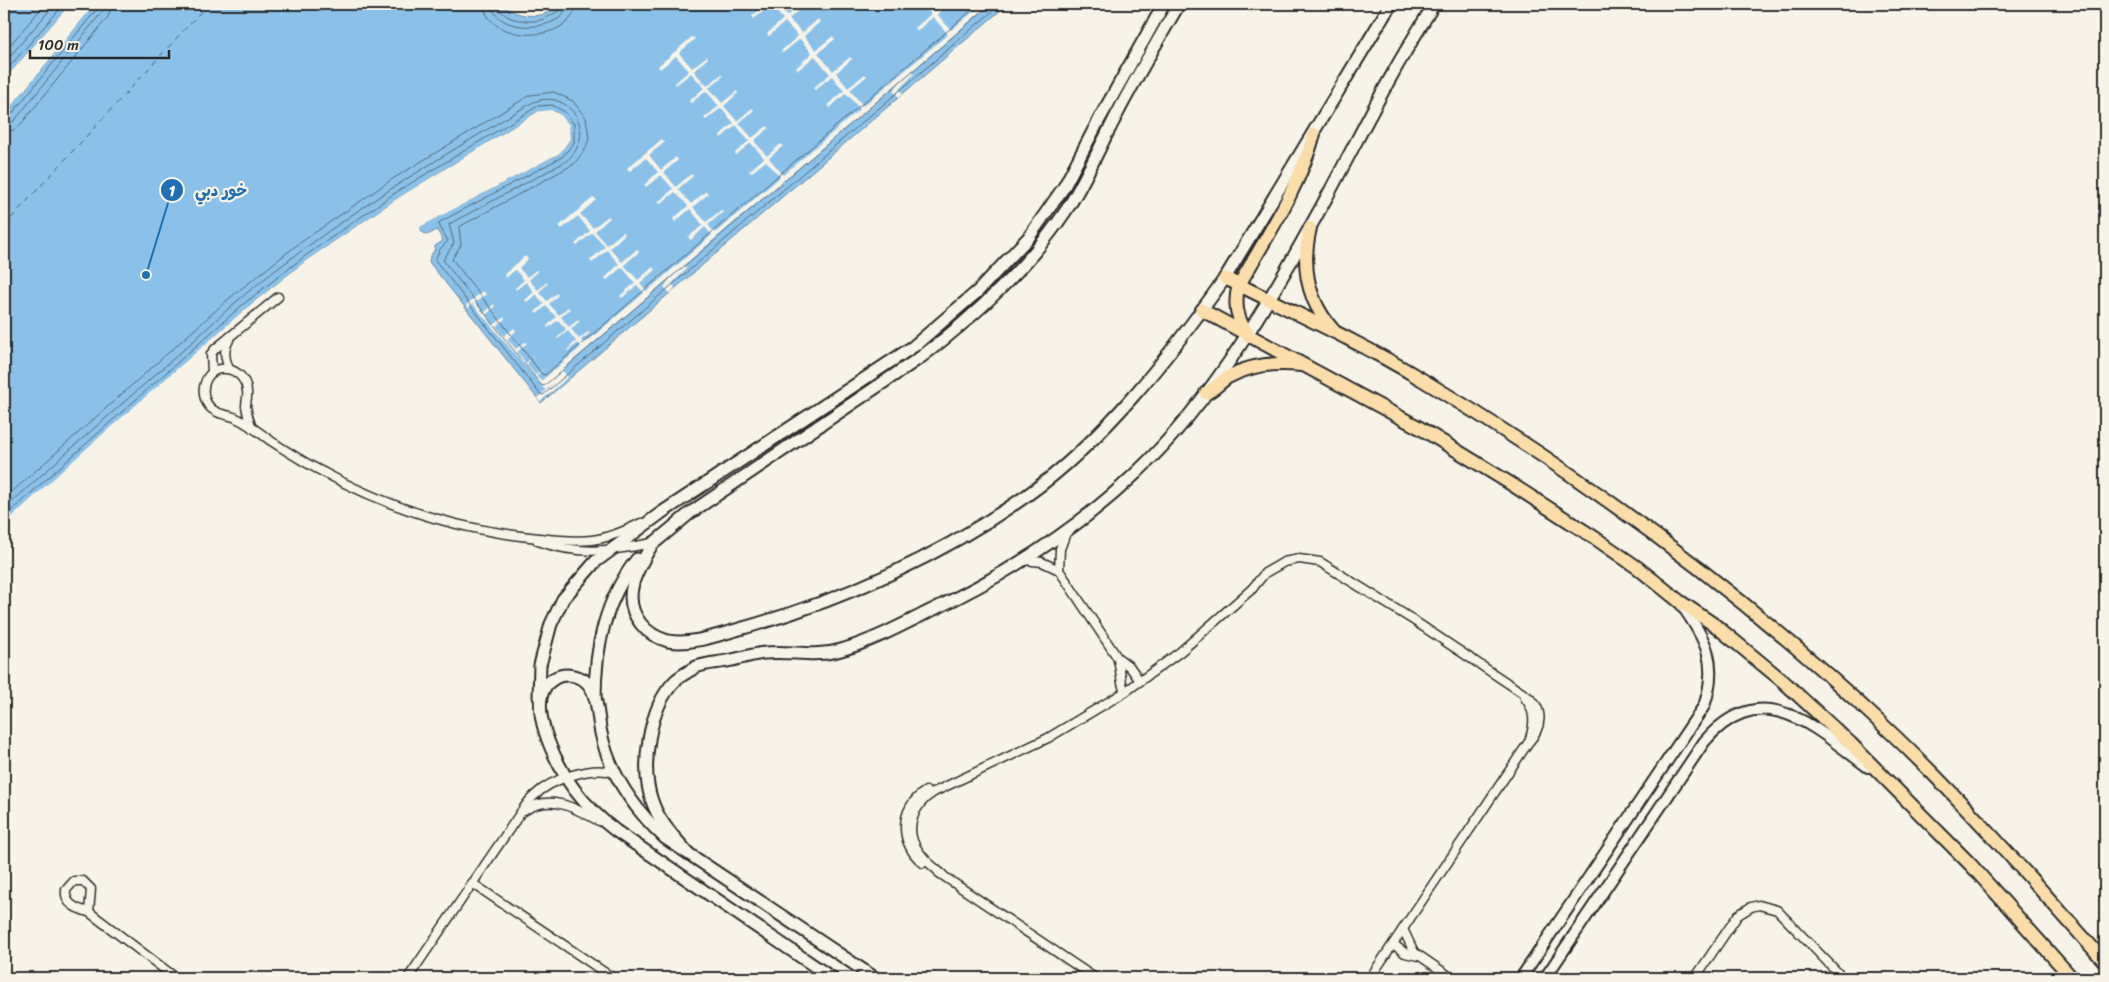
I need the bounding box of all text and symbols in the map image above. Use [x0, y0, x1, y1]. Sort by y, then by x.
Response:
scale bar [30, 28, 169, 60]
text: 100 m [38, 32, 79, 58]
callout: خور دبي [160, 175, 257, 206]
text: خور دبي [195, 176, 247, 205]
text: 1 [169, 178, 176, 204]

